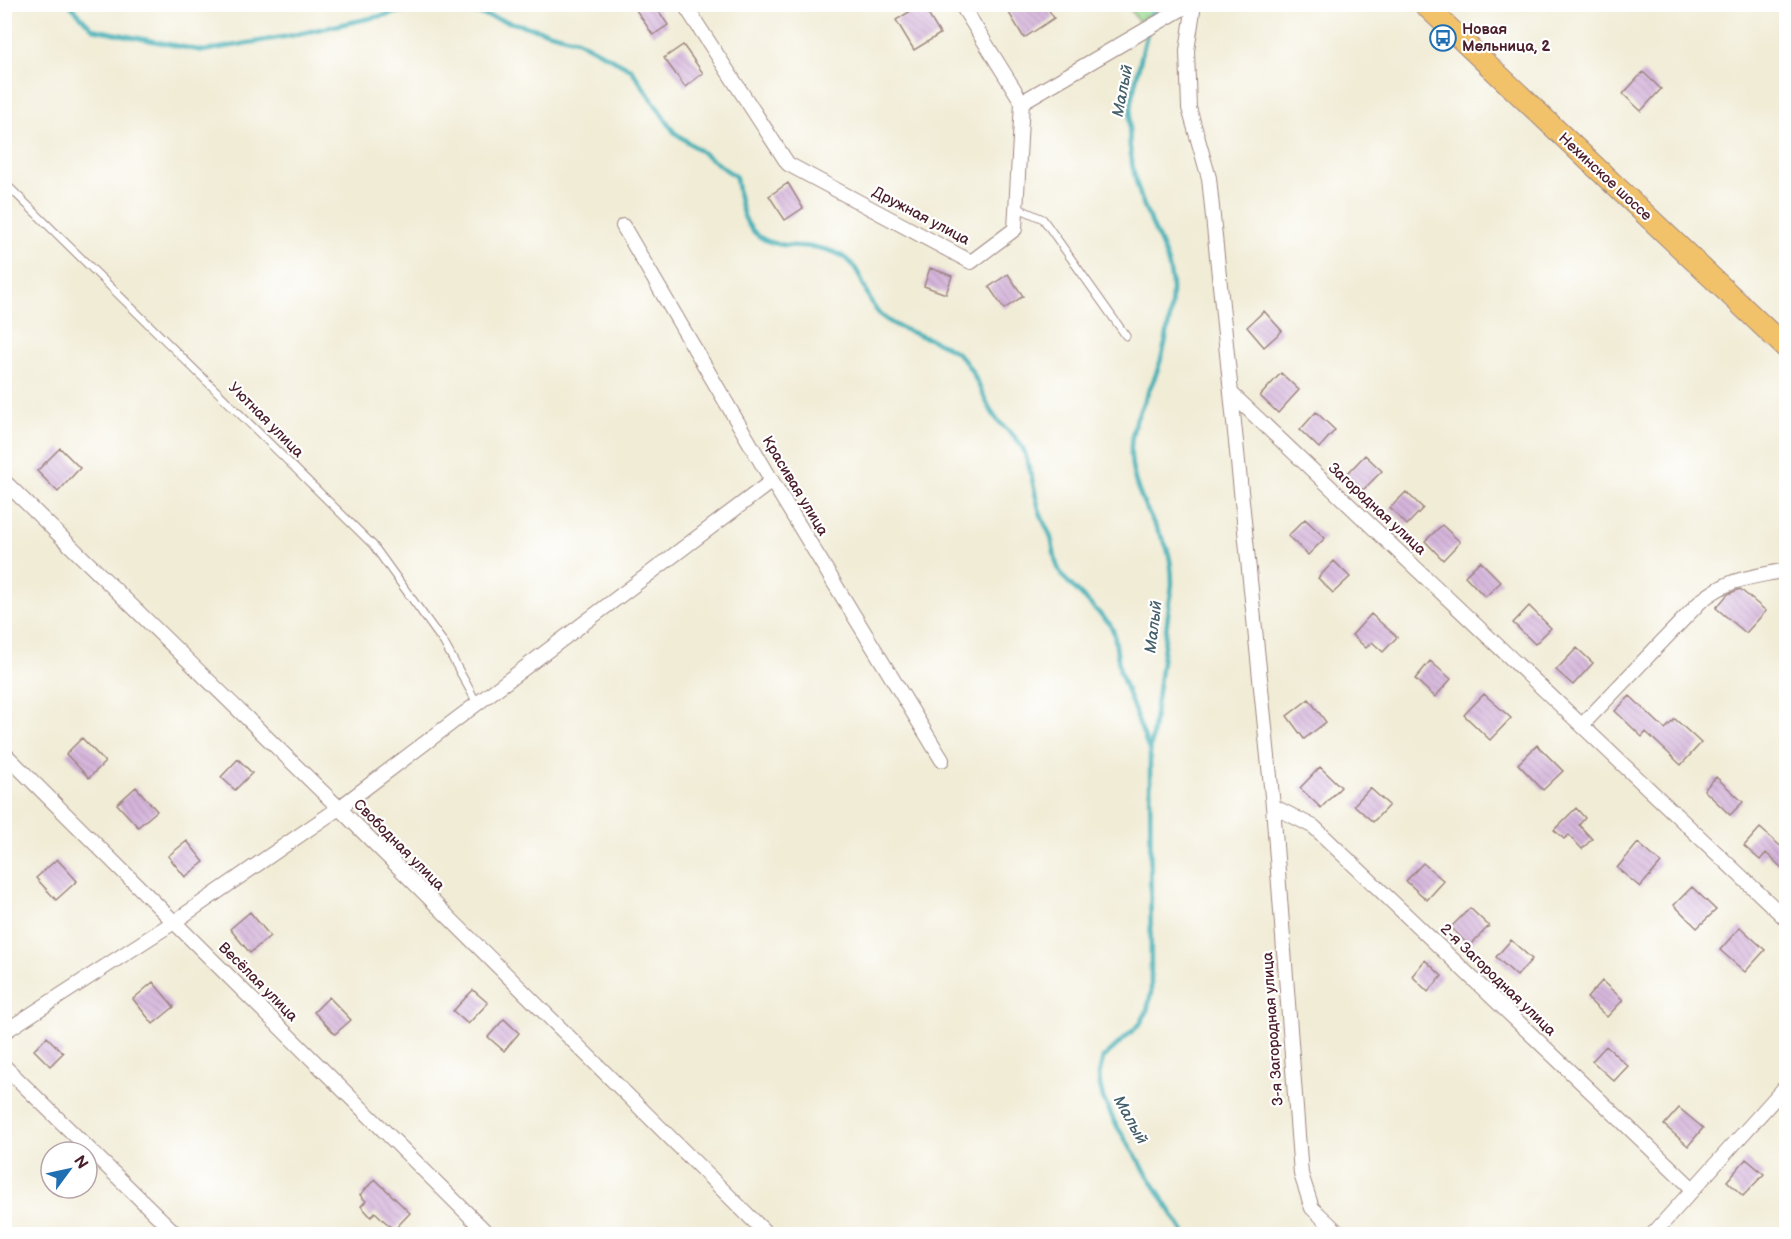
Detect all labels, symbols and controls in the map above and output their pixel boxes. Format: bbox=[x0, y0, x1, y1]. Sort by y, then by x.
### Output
place label: Новая Мельница, 2 bbox=[1462, 20, 1550, 56]
bus stop icon: Новая Мельница, 2 bbox=[1428, 23, 1458, 53]
water label: Малый bbox=[1109, 63, 1137, 119]
street label: Нехинское шоссе bbox=[1554, 129, 1656, 225]
street label: Дружная улица bbox=[869, 182, 973, 250]
street label: Уютная улица bbox=[224, 378, 308, 462]
street label: Красивая улица bbox=[758, 433, 832, 540]
street label: Загородная улица bbox=[1324, 459, 1430, 559]
water label: Малый bbox=[1141, 600, 1167, 654]
street label: Свободная улица bbox=[349, 795, 449, 895]
street label: 2-я Загородная улица bbox=[1436, 920, 1560, 1040]
street label: Весёлая улица bbox=[214, 938, 302, 1026]
street label: 3-я Загородная улица bbox=[1258, 951, 1288, 1107]
water label: Малый bbox=[1109, 1092, 1151, 1148]
north arrow bbox=[39, 1140, 99, 1200]
text: N bbox=[69, 1152, 92, 1173]

